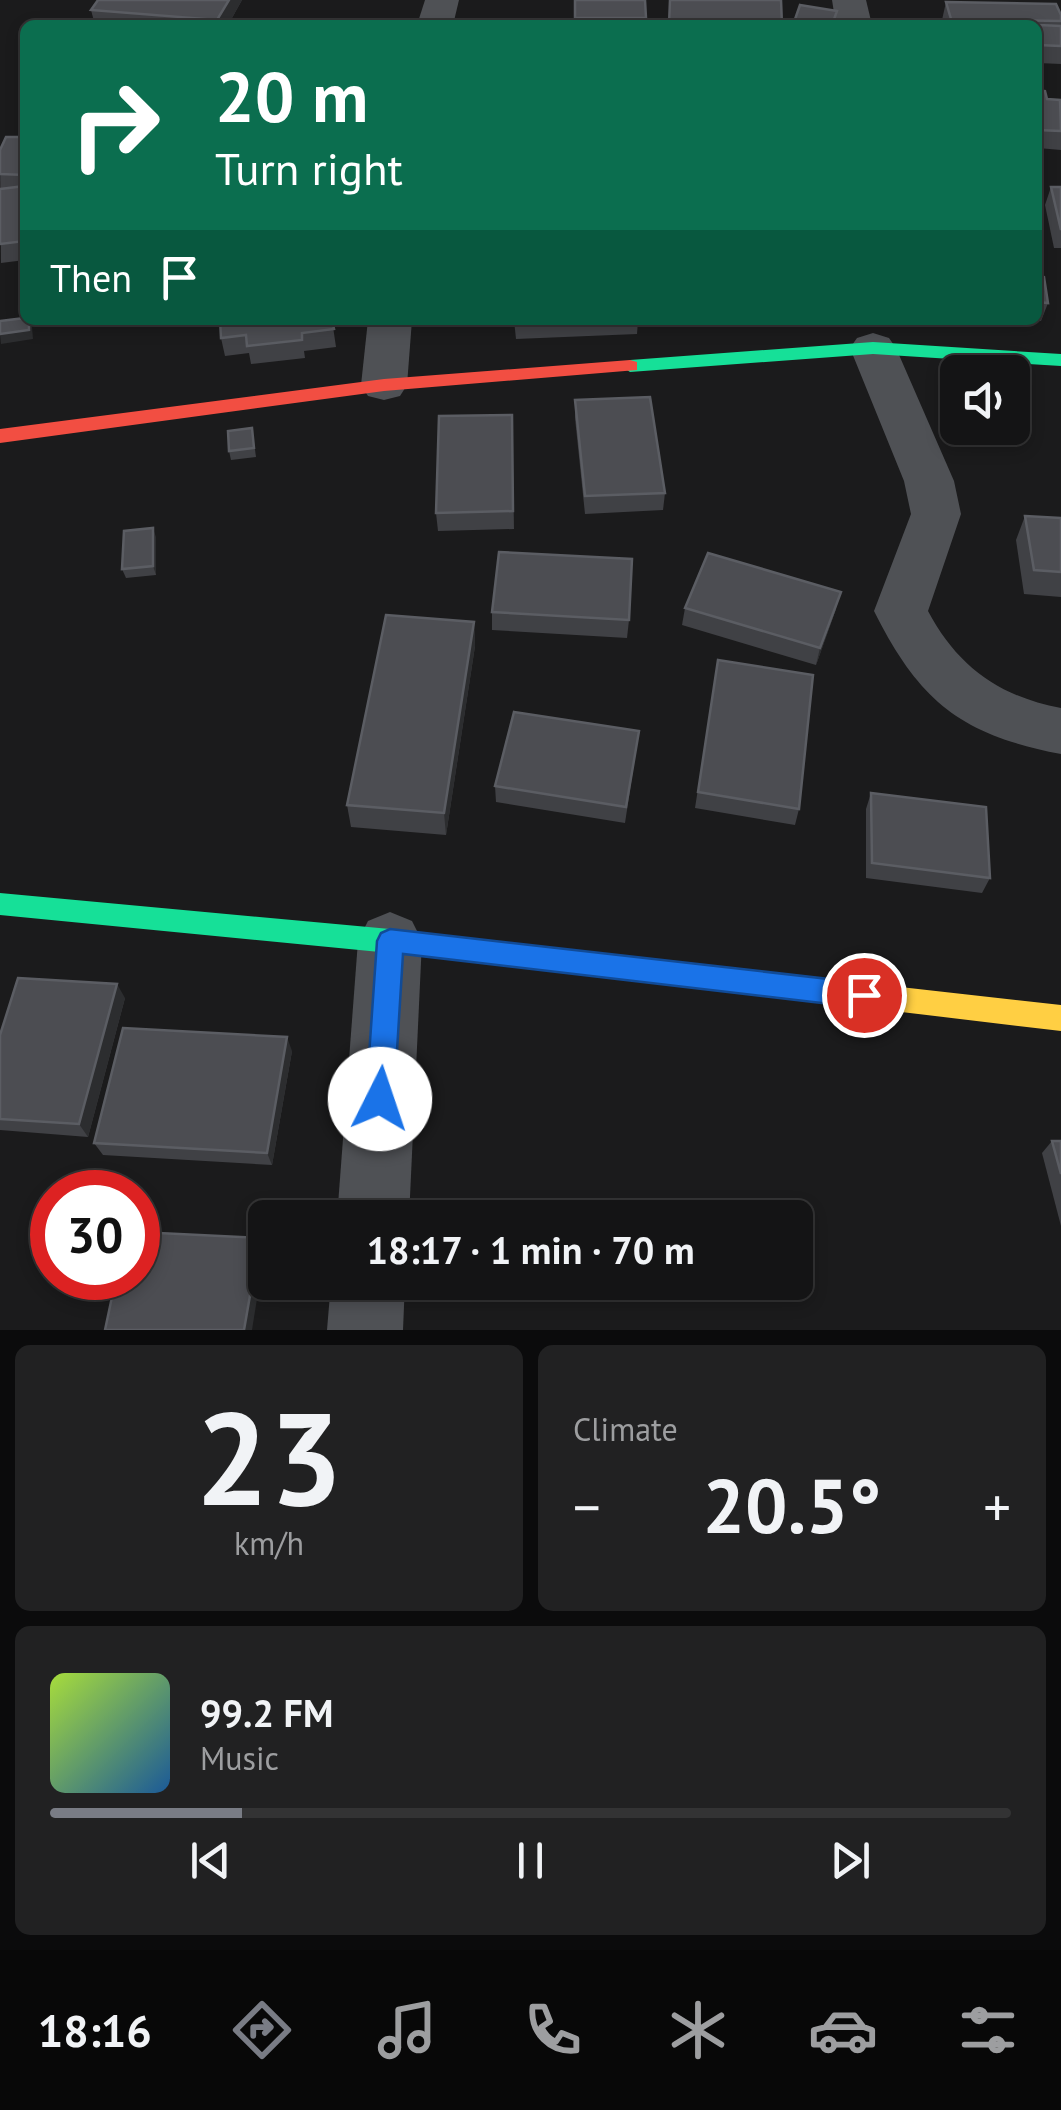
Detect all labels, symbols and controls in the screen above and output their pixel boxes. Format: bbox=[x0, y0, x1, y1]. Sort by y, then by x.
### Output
text: 20 m bbox=[215, 51, 368, 141]
icon: right bbox=[50, 60, 180, 190]
text: Turn right bbox=[215, 139, 403, 197]
icon: arrive bbox=[152, 250, 207, 305]
text: Then bbox=[50, 253, 132, 302]
map controls bbox=[940, 355, 1030, 445]
button: sound bbox=[940, 355, 1030, 445]
pin bbox=[822, 953, 907, 1038]
icon: arrive bbox=[837, 968, 892, 1023]
position arrow bbox=[328, 1047, 432, 1151]
speed limit sign: 30 bbox=[30, 1170, 160, 1300]
text: 18:17 · 1 min · 70 m bbox=[366, 1225, 695, 1274]
text: 23 bbox=[195, 1373, 343, 1541]
text: Climate bbox=[573, 1408, 678, 1450]
text: 20.5° bbox=[703, 1457, 881, 1554]
text: − bbox=[573, 1471, 601, 1542]
text: + bbox=[983, 1471, 1011, 1542]
text: km/h bbox=[234, 1522, 304, 1564]
text: 99.2 FM bbox=[200, 1688, 333, 1737]
text: Music bbox=[200, 1737, 279, 1779]
icon: previous bbox=[183, 1833, 238, 1888]
icon: pause bbox=[503, 1833, 558, 1888]
icon: next bbox=[823, 1833, 878, 1888]
icon: directions bbox=[227, 1995, 297, 2065]
icon: music bbox=[372, 1995, 442, 2065]
icon: phone bbox=[518, 1995, 588, 2065]
icon: climate bbox=[663, 1995, 733, 2065]
icon: car bbox=[808, 1995, 878, 2065]
icon: filters bbox=[953, 1995, 1023, 2065]
text: 18:16 bbox=[38, 2001, 152, 2059]

